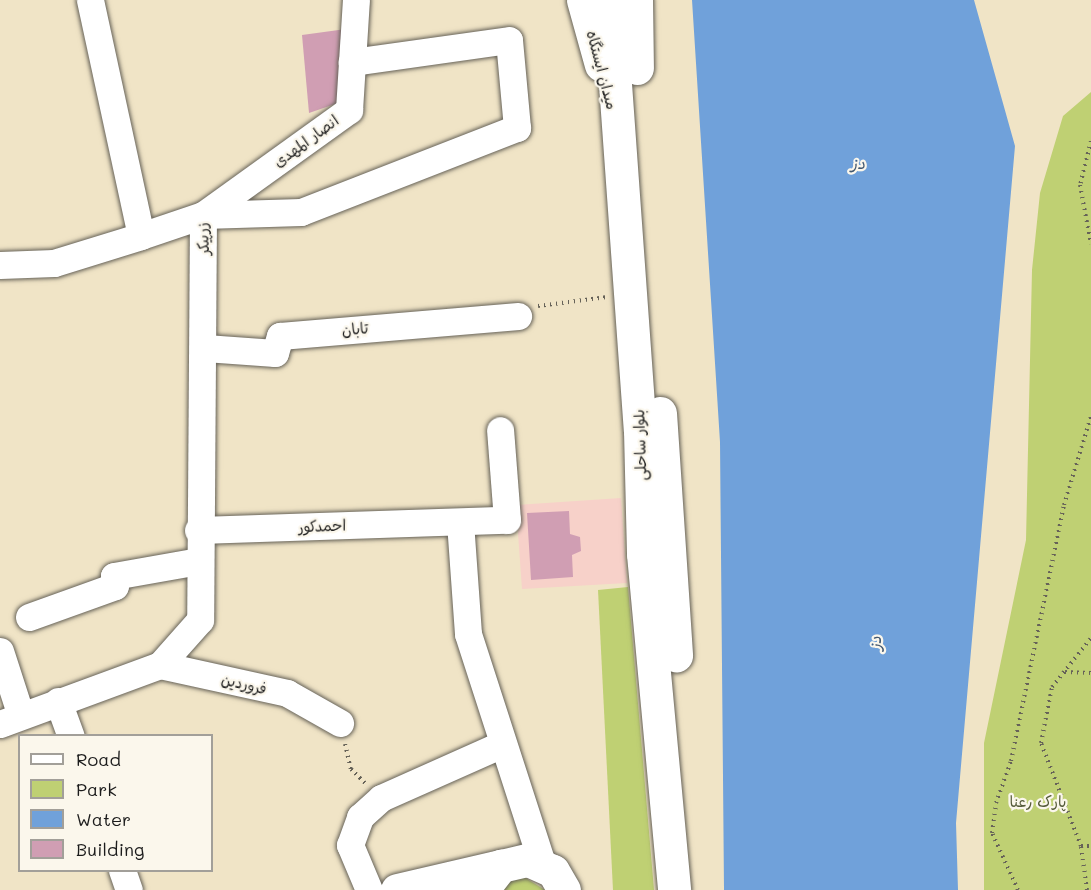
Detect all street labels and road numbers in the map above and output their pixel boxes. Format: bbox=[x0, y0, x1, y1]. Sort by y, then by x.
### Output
street label: میدان ایستگاه bbox=[583, 29, 621, 111]
street label: انصار المهدی bbox=[270, 111, 342, 171]
street label: زرپیکر bbox=[193, 222, 213, 256]
street label: تابان bbox=[341, 319, 369, 339]
street label: بلوار ساحلی bbox=[630, 409, 650, 481]
street label: احمدکور bbox=[298, 516, 346, 536]
street label: فروردین bbox=[220, 670, 268, 698]

